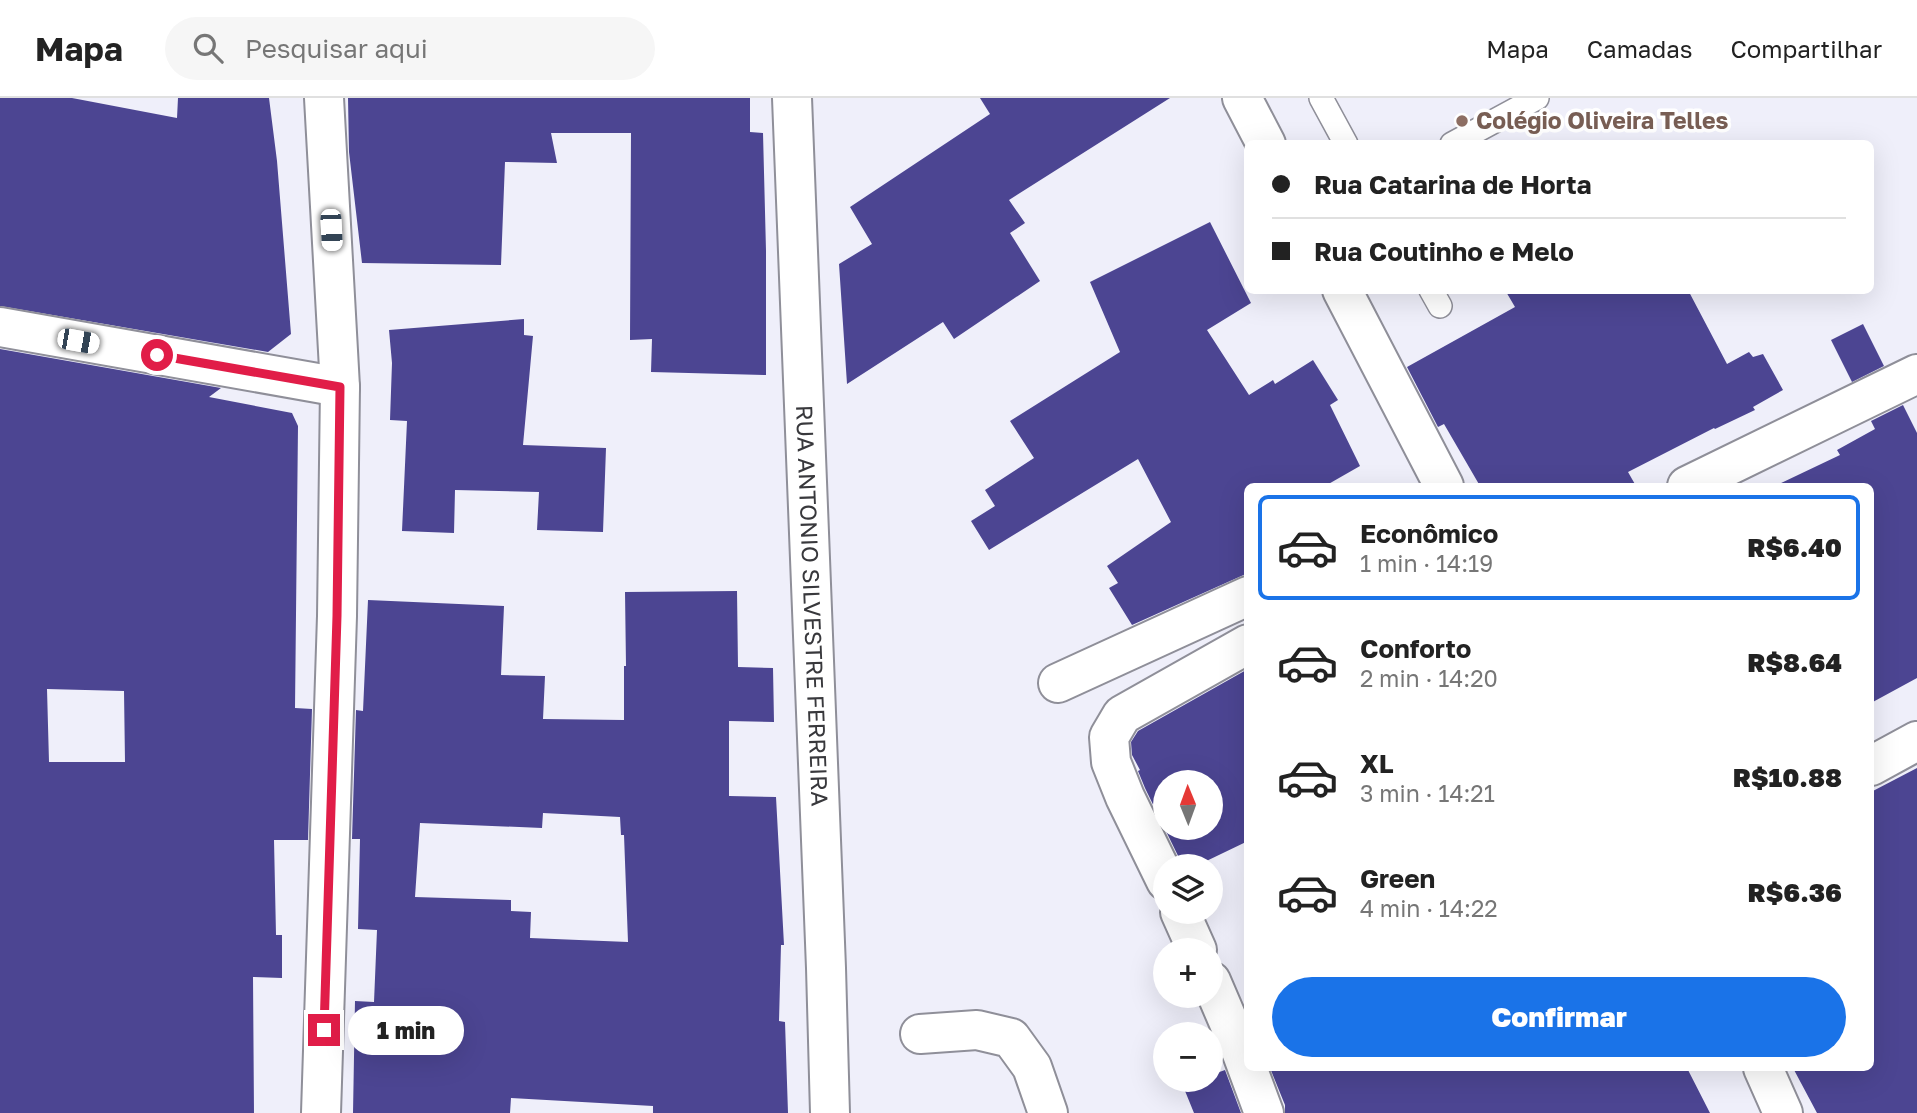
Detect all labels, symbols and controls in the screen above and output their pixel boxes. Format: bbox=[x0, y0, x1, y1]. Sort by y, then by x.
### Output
search box bbox=[165, 17, 655, 80]
text: Mapa bbox=[35, 29, 123, 68]
icon: search bbox=[189, 29, 227, 67]
text: Pesquisar aqui bbox=[245, 33, 428, 64]
text: Mapa bbox=[1486, 34, 1549, 63]
text: Camadas bbox=[1587, 34, 1692, 63]
text: Compartilhar bbox=[1730, 34, 1882, 63]
place label: Colégio Oliveira Telles bbox=[1476, 106, 1728, 134]
marker: Colégio Oliveira Telles bbox=[1454, 113, 1470, 129]
text: Rua Catarina de Horta bbox=[1314, 169, 1592, 200]
car bbox=[320, 208, 343, 252]
text: Rua Coutinho e Melo bbox=[1314, 236, 1574, 267]
car bbox=[56, 327, 101, 355]
route start bbox=[141, 339, 173, 371]
street label: RUA ANTONIO SILVESTRE FERREIRA bbox=[791, 404, 835, 807]
icon: car bbox=[1276, 516, 1339, 579]
text: Econômico bbox=[1360, 518, 1498, 549]
text: R$6.40 bbox=[1747, 532, 1842, 563]
text: 1 min · 14:19 bbox=[1360, 549, 1493, 577]
icon: car bbox=[1276, 631, 1339, 694]
text: Conforto bbox=[1360, 633, 1471, 664]
text: R$8.64 bbox=[1747, 647, 1842, 678]
text: 2 min · 14:20 bbox=[1360, 664, 1498, 692]
icon: car bbox=[1276, 746, 1339, 809]
text: XL bbox=[1360, 748, 1394, 779]
text: R$10.88 bbox=[1733, 762, 1842, 793]
north arrow bbox=[1153, 770, 1223, 840]
map controls bbox=[1153, 770, 1223, 1092]
text: 3 min · 14:21 bbox=[1360, 779, 1495, 807]
button: layers bbox=[1153, 854, 1223, 924]
icon: car bbox=[1276, 861, 1339, 924]
text: Green bbox=[1360, 863, 1435, 894]
text: R$6.36 bbox=[1748, 877, 1842, 908]
text: 4 min · 14:22 bbox=[1360, 894, 1498, 922]
button: + bbox=[1153, 938, 1223, 1008]
button: Confirmar bbox=[1272, 977, 1846, 1057]
callout: 1 min bbox=[348, 1006, 464, 1054]
route end bbox=[308, 1014, 340, 1046]
text: 1 min bbox=[377, 1016, 435, 1044]
button: − bbox=[1153, 1022, 1223, 1092]

